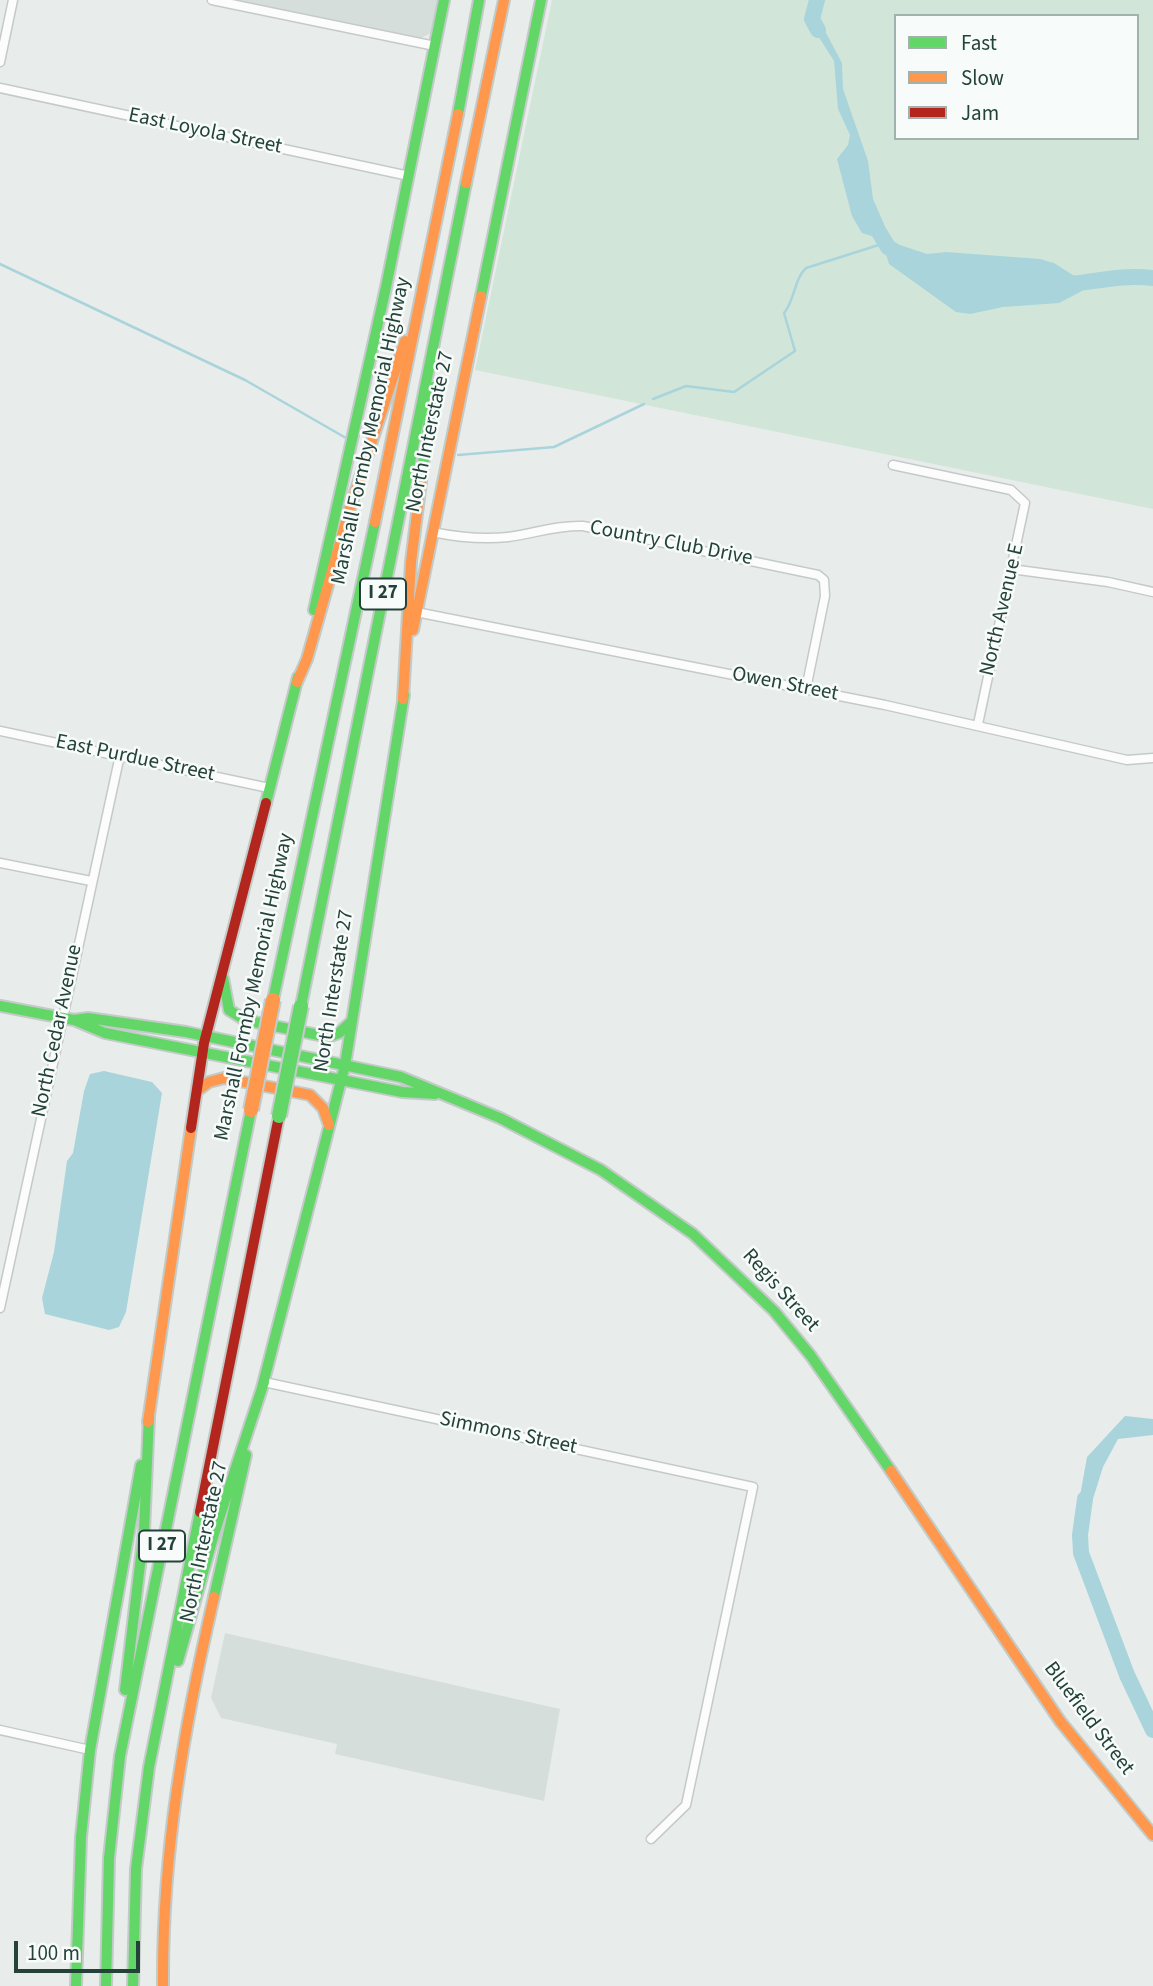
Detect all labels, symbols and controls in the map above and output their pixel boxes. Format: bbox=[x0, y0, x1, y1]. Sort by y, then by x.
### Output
legend bbox=[894, 14, 1139, 140]
text: Fast bbox=[961, 28, 997, 58]
text: Slow bbox=[961, 63, 1004, 93]
text: Jam bbox=[961, 98, 999, 128]
street label: East Loyola Street bbox=[126, 103, 284, 161]
street label: Marshall Formby Memorial Highway bbox=[327, 275, 417, 587]
street label: North Interstate 27 bbox=[402, 349, 460, 515]
street label: Country Club Drive bbox=[587, 516, 755, 572]
street label: North Avenue E bbox=[976, 541, 1030, 679]
road number: I 27 bbox=[360, 579, 406, 610]
street label: Owen Street bbox=[730, 662, 840, 708]
street label: East Purdue Street bbox=[53, 730, 217, 788]
street label: Marshall Formby Memorial Highway bbox=[210, 831, 300, 1143]
street label: North Interstate 27 bbox=[310, 908, 360, 1074]
street label: North Cedar Avenue bbox=[27, 942, 89, 1120]
street label: Regis Street bbox=[736, 1244, 824, 1338]
street label: Simmons Street bbox=[437, 1407, 579, 1461]
street label: North Interstate 27 bbox=[176, 1459, 234, 1625]
road number: I 27 bbox=[139, 1530, 185, 1562]
street label: Bluefield Street bbox=[1037, 1657, 1139, 1781]
scale bar bbox=[18, 1926, 144, 1970]
text: 100 m bbox=[27, 1938, 80, 1968]

